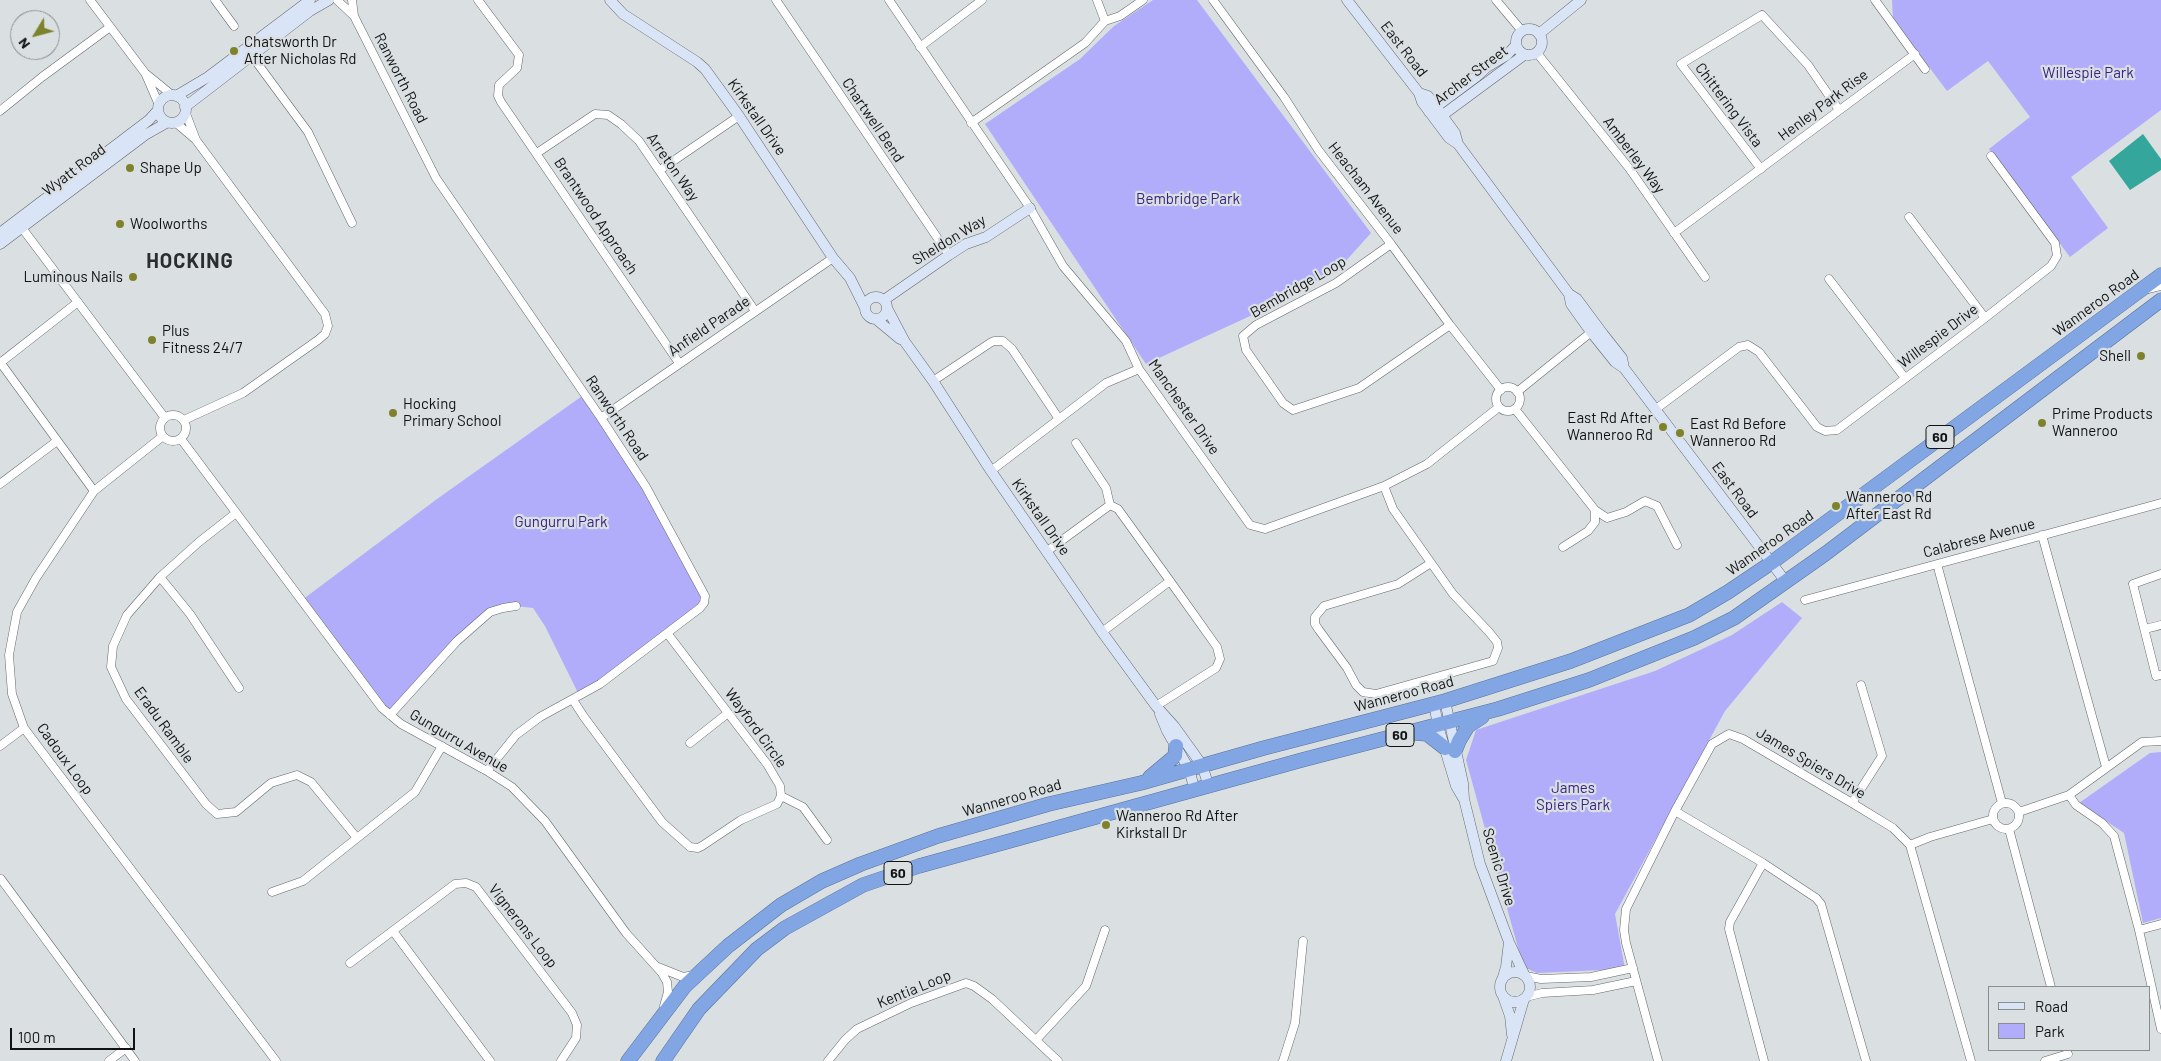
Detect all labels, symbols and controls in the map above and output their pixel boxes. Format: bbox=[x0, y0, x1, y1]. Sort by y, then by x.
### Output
north arrow bbox=[10, 10, 60, 60]
street label: East Road bbox=[1377, 18, 1431, 80]
street label: Ranworth Road bbox=[371, 30, 431, 126]
place label: Chatsworth Dr After Nicholas Rd bbox=[244, 33, 357, 68]
text: N bbox=[14, 35, 33, 53]
street label: Archer Street bbox=[1431, 41, 1511, 109]
marker: Chatsworth Dr After Nicholas Rd bbox=[228, 45, 240, 57]
street label: Chittering Vista bbox=[1691, 59, 1767, 151]
park label: Willespie Park bbox=[2042, 64, 2134, 82]
street label: Henley Park Rise bbox=[1775, 65, 1871, 145]
street label: Chartwell Bend bbox=[838, 74, 908, 166]
street label: Kirkstall Drive bbox=[724, 75, 790, 159]
street label: Amberley Way bbox=[1599, 113, 1669, 197]
street label: Arreton Way bbox=[643, 129, 703, 205]
street label: Heacham Avenue bbox=[1324, 138, 1408, 238]
street label: Wyatt Road bbox=[39, 140, 109, 200]
street label: Brantwood Approach bbox=[550, 154, 642, 278]
place label: Shape Up bbox=[140, 159, 202, 177]
marker: Shape Up bbox=[124, 162, 136, 174]
park label: Bembridge Park bbox=[1136, 190, 1240, 208]
street label: Sheldon Way bbox=[909, 211, 989, 269]
place label: Woolworths bbox=[130, 215, 207, 233]
marker: Woolworths bbox=[114, 218, 126, 230]
district label: HOCKING bbox=[145, 249, 235, 273]
street label: Bembridge Loop bbox=[1247, 252, 1349, 322]
street label: Wanneroo Road bbox=[2049, 266, 2143, 340]
place label: Luminous Nails bbox=[24, 268, 123, 286]
marker: Luminous Nails bbox=[127, 271, 139, 283]
street label: Anfield Parade bbox=[665, 292, 753, 360]
street label: Willespie Drive bbox=[1894, 300, 1982, 372]
place label: Plus Fitness 24/7 bbox=[162, 322, 242, 357]
marker: Plus Fitness 24/7 bbox=[146, 334, 158, 346]
place label: Shell bbox=[2099, 347, 2131, 365]
marker: Shell bbox=[2135, 350, 2147, 362]
street label: Manchester Drive bbox=[1144, 356, 1224, 458]
street label: Ranworth Road bbox=[582, 372, 652, 464]
place label: Hocking Primary School bbox=[403, 395, 501, 430]
place label: Prime Products Wanneroo bbox=[2052, 405, 2153, 440]
marker: Hocking Primary School bbox=[387, 407, 399, 419]
place label: East Rd After Wanneroo Rd bbox=[1567, 409, 1653, 444]
place label: East Rd Before Wanneroo Rd bbox=[1690, 415, 1786, 450]
marker: Prime Products Wanneroo bbox=[2036, 417, 2048, 429]
marker: East Rd After Wanneroo Rd bbox=[1657, 421, 1669, 433]
road number: 60 bbox=[1926, 426, 1954, 448]
marker: East Rd Before Wanneroo Rd bbox=[1674, 427, 1686, 439]
street label: East Road bbox=[1708, 458, 1762, 522]
street label: Kirkstall Drive bbox=[1008, 475, 1074, 559]
place label: Wanneroo Rd After East Rd bbox=[1846, 488, 1932, 523]
marker: Wanneroo Rd After East Rd bbox=[1830, 500, 1842, 512]
street label: Wanneroo Road bbox=[1723, 506, 1817, 580]
park label: Gungurru Park bbox=[515, 513, 607, 531]
street label: Calabrese Avenue bbox=[1921, 514, 2037, 562]
street label: Wanneroo Road bbox=[1352, 672, 1456, 716]
street label: Eradu Ramble bbox=[130, 683, 198, 767]
street label: Wayford Circle bbox=[721, 685, 791, 771]
street label: Gungurru Avenue bbox=[406, 705, 512, 777]
street label: Cadoux Loop bbox=[33, 720, 97, 798]
street label: James Spiers Drive bbox=[1753, 723, 1869, 803]
road number: 60 bbox=[1386, 724, 1414, 746]
street label: Wanneroo Road bbox=[960, 775, 1064, 821]
park label: James Spiers Park bbox=[1536, 779, 1610, 814]
place label: Wanneroo Rd After Kirkstall Dr bbox=[1116, 807, 1238, 842]
marker: Wanneroo Rd After Kirkstall Dr bbox=[1100, 819, 1112, 831]
street label: Scenic Drive bbox=[1479, 826, 1519, 908]
road number: 60 bbox=[884, 861, 912, 884]
street label: Vignerons Loop bbox=[485, 880, 561, 972]
street label: Kentia Loop bbox=[874, 966, 954, 1012]
legend bbox=[1988, 986, 2151, 1051]
text: Road bbox=[2035, 997, 2068, 1015]
scale bar bbox=[12, 1018, 138, 1050]
text: Park bbox=[2035, 1022, 2064, 1040]
text: 100 m bbox=[18, 1028, 56, 1046]

